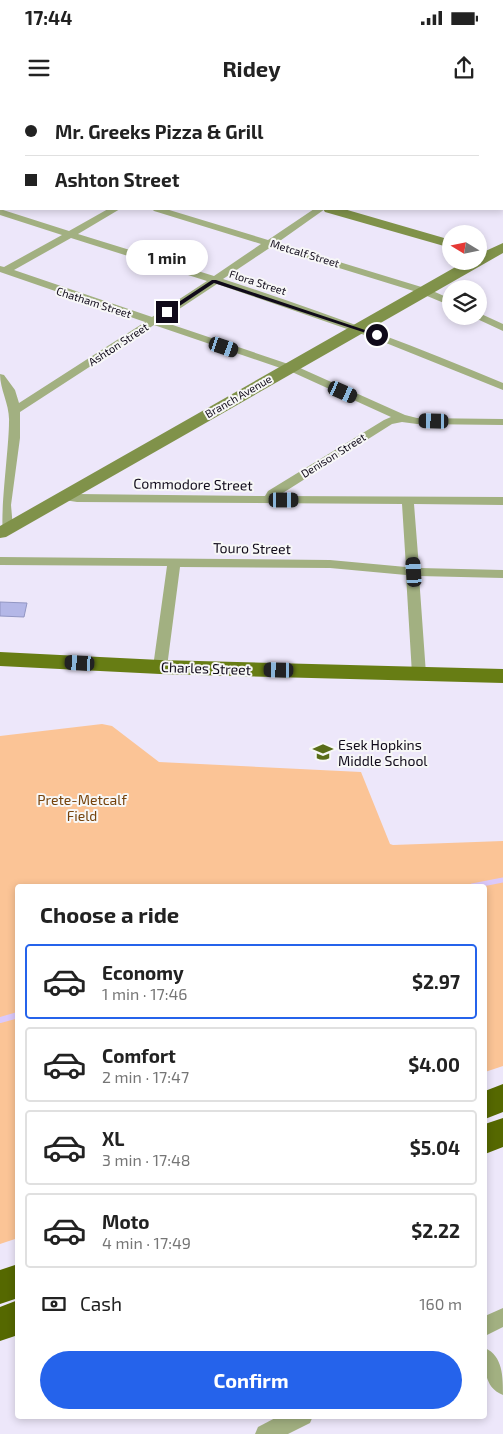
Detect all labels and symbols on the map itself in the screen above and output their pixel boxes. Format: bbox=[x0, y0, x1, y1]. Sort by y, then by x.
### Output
north arrow bbox=[442, 225, 488, 270]
street label: Metcalf Street bbox=[269, 236, 341, 270]
callout: 1 min bbox=[126, 240, 208, 274]
street label: Flora Street bbox=[228, 267, 288, 297]
street label: Chatham Street bbox=[55, 284, 133, 320]
route end bbox=[156, 301, 178, 323]
street label: Ashton Street bbox=[86, 320, 150, 368]
route start bbox=[366, 324, 388, 346]
car bbox=[207, 335, 240, 359]
street label: Branch Avenue bbox=[202, 372, 274, 420]
car bbox=[326, 379, 359, 405]
car bbox=[418, 413, 449, 429]
street label: Denison Street bbox=[298, 430, 368, 480]
street label: Commodore Street bbox=[133, 474, 253, 494]
car bbox=[269, 493, 299, 508]
street label: Touro Street bbox=[213, 539, 291, 557]
car bbox=[405, 557, 422, 587]
car bbox=[64, 655, 95, 671]
street label: Charles Street bbox=[161, 658, 251, 678]
car bbox=[263, 662, 294, 678]
place label: Esek Hopkins Middle School bbox=[338, 736, 428, 769]
school or university icon: Esek Hopkins Middle School bbox=[312, 741, 334, 763]
park label: Prete-Metcalf Field bbox=[37, 791, 127, 824]

